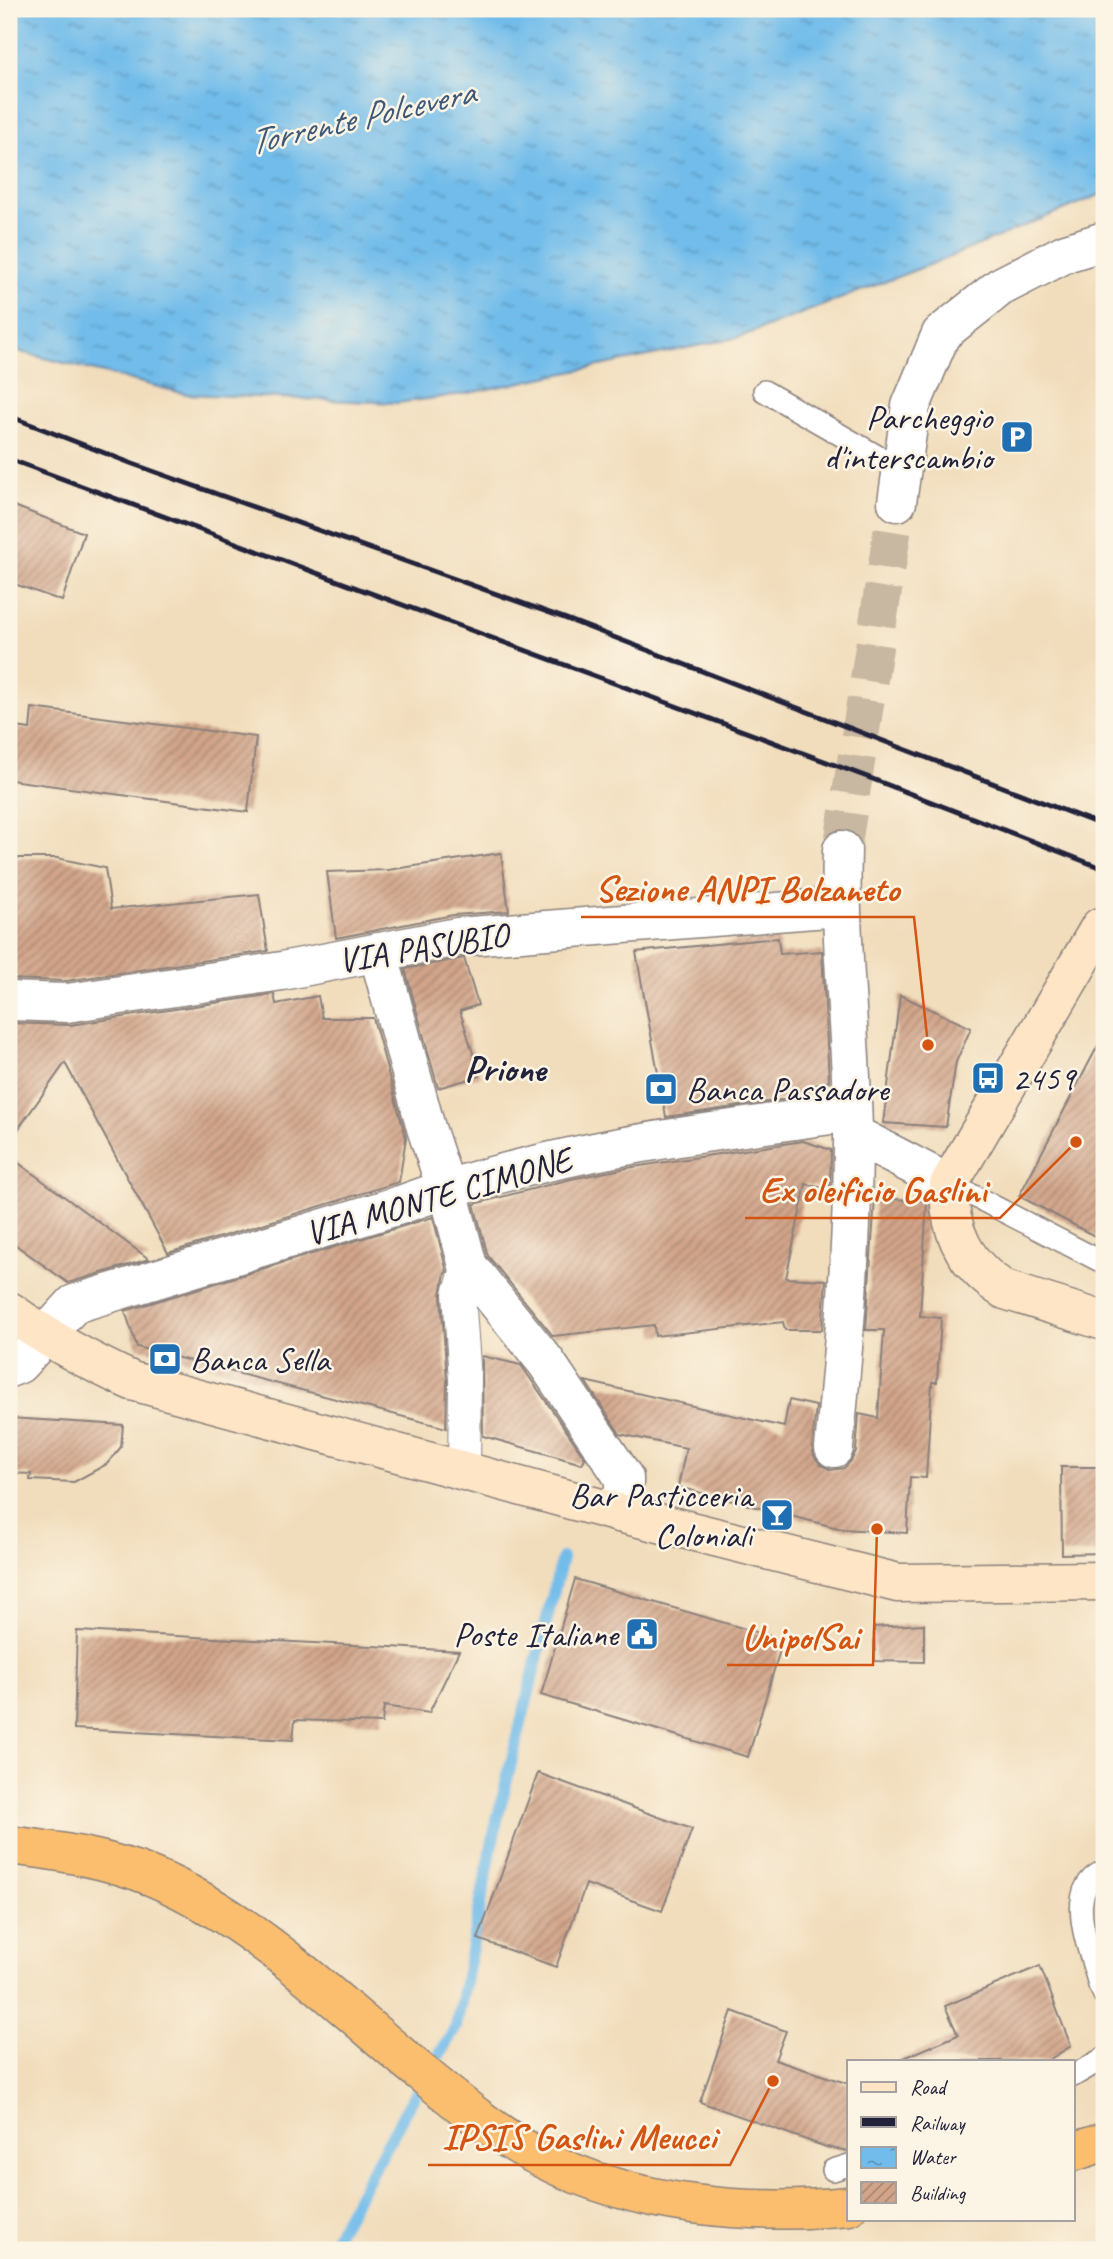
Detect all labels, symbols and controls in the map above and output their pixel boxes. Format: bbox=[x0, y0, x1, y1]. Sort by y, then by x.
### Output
water label: Torrente Polcevera bbox=[244, 67, 482, 165]
place label: Parcheggio d'interscambio bbox=[824, 395, 996, 480]
parking icon: Parcheggio d'interscambio bbox=[998, 418, 1036, 456]
callout: Sezione ANPI Bolzaneto bbox=[581, 859, 914, 917]
text: Sezione ANPI Bolzaneto bbox=[595, 865, 902, 912]
street label: VIA PASUBIO bbox=[335, 911, 515, 983]
district label: Prione bbox=[465, 1045, 548, 1092]
place label: 2459 bbox=[1012, 1056, 1078, 1101]
bus stop icon: 2459 bbox=[969, 1059, 1007, 1097]
place label: Banca Passadore bbox=[686, 1067, 891, 1112]
bank icon: Banca Passadore bbox=[642, 1070, 680, 1108]
street label: VIA MONTE CIMONE bbox=[300, 1136, 581, 1256]
callout: Ex oleificio Gaslini bbox=[745, 1160, 1000, 1218]
text: Ex oleificio Gaslini bbox=[760, 1166, 991, 1213]
place label: Banca Sella bbox=[190, 1337, 332, 1382]
bank icon: Banca Sella bbox=[146, 1340, 184, 1378]
place label: Bar Pasticceria Coloniali bbox=[569, 1473, 756, 1558]
bar icon: Bar Pasticceria Coloniali bbox=[758, 1496, 796, 1534]
callout: UnipolSai bbox=[727, 1607, 873, 1665]
place label: Poste Italiane bbox=[454, 1612, 621, 1657]
text: UnipolSai bbox=[741, 1613, 863, 1660]
public building icon: Poste Italiane bbox=[623, 1615, 661, 1653]
legend bbox=[847, 2060, 1074, 2220]
text: Road bbox=[910, 2074, 949, 2100]
callout: IPSIS Gaslini Meucci bbox=[428, 2107, 730, 2165]
text: Railway bbox=[910, 2110, 966, 2136]
text: IPSIS Gaslini Meucci bbox=[442, 2113, 721, 2160]
text: Water bbox=[910, 2144, 957, 2170]
text: Building bbox=[910, 2180, 967, 2206]

